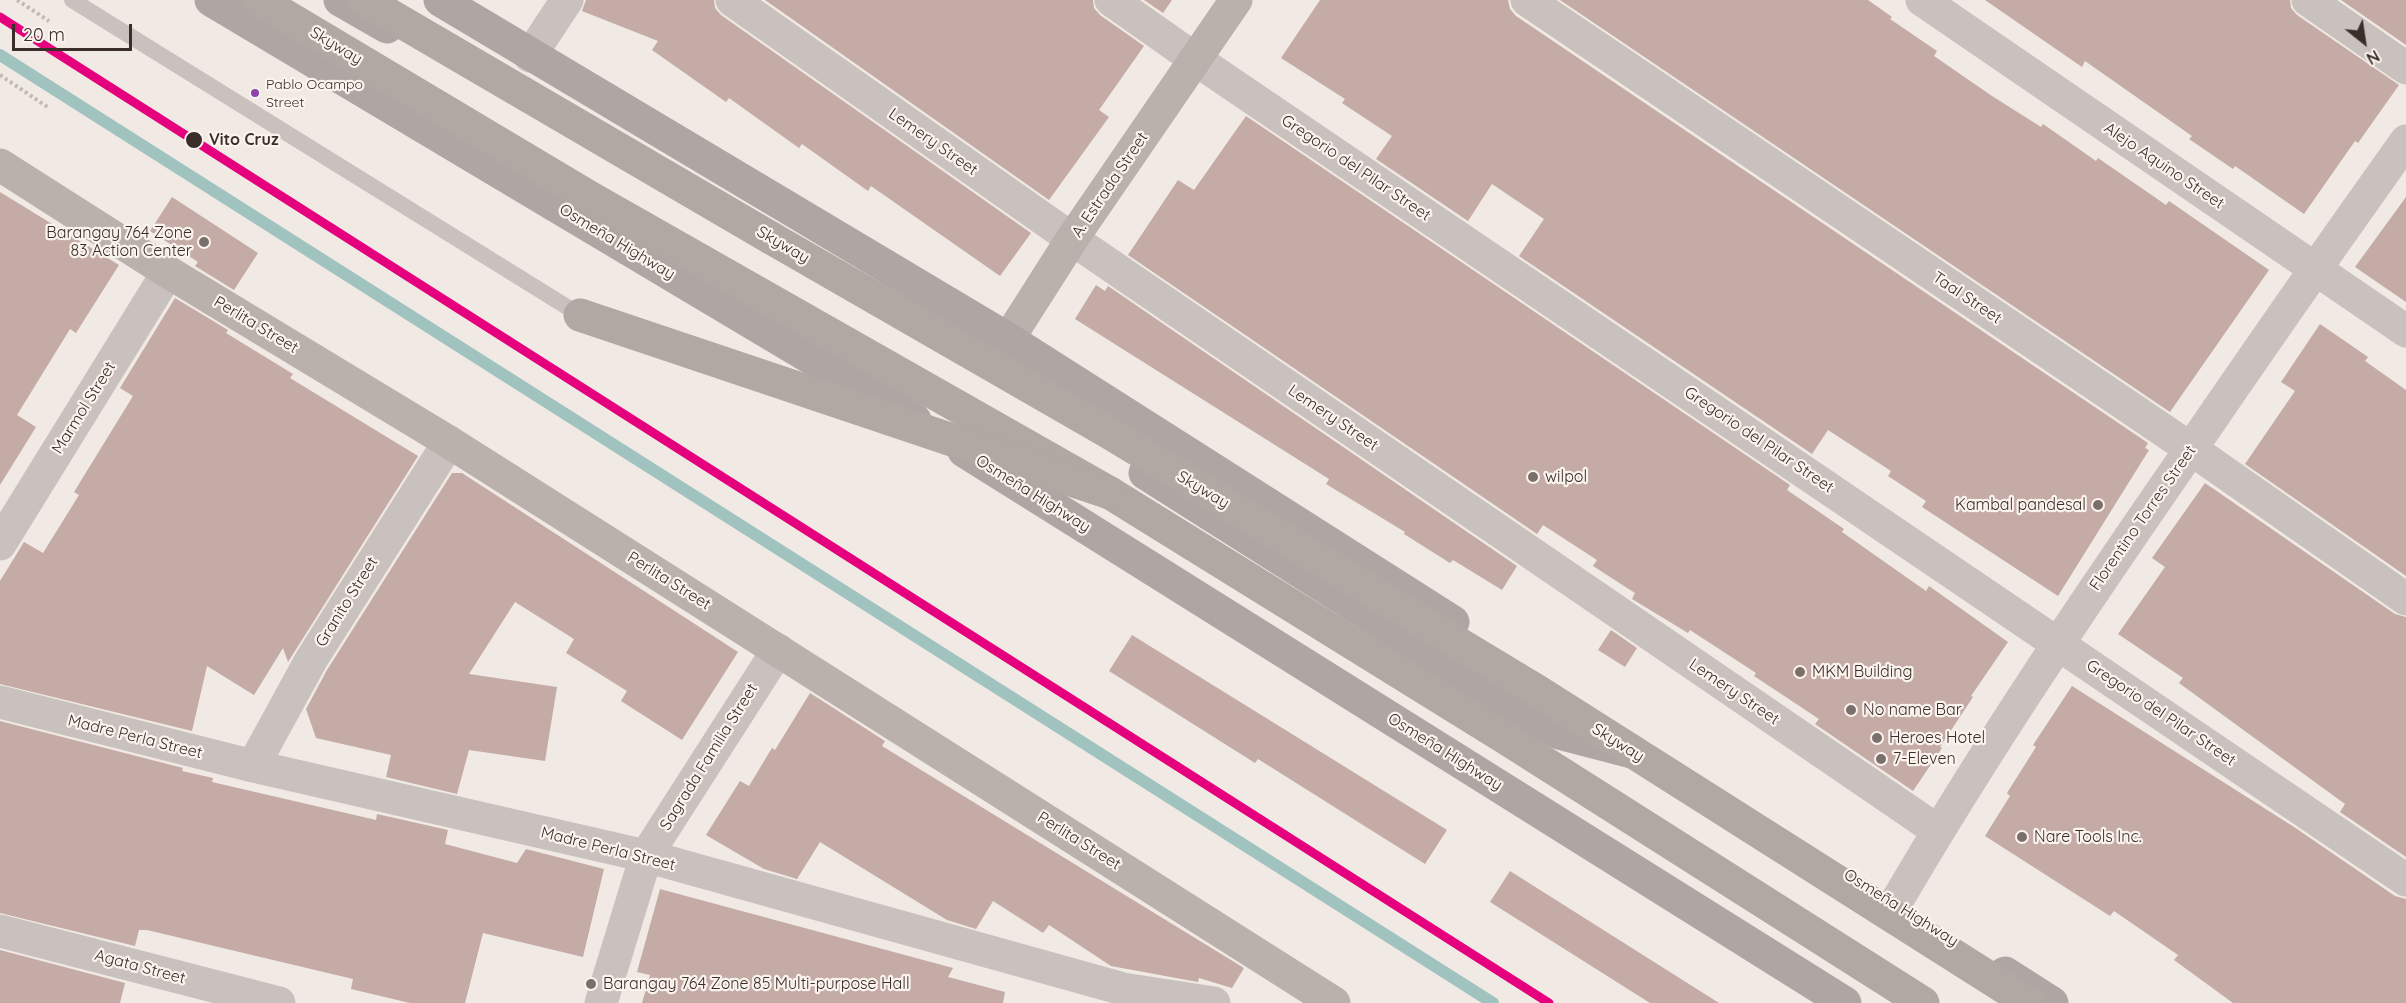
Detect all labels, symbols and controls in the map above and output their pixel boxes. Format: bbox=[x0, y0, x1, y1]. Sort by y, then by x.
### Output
scale bar bbox=[15, 12, 135, 50]
north arrow bbox=[2334, 12, 2394, 72]
text: 20 m bbox=[23, 23, 65, 46]
street label: Skyway bbox=[306, 23, 366, 69]
text: N bbox=[2363, 46, 2383, 69]
place label: Pablo Ocampo Street bbox=[266, 77, 363, 110]
marker: Pablo Ocampo Street bbox=[249, 87, 261, 99]
street label: Lemery Street bbox=[885, 104, 981, 180]
street label: Gregorio del Pilar Street bbox=[1278, 111, 1434, 225]
street label: Alejo Aquino Street bbox=[2100, 119, 2228, 213]
street label: A. Estrada Street bbox=[1068, 129, 1152, 241]
marker: Vito Cruz bbox=[184, 130, 204, 150]
place label: Vito Cruz bbox=[209, 130, 279, 150]
street label: Osmeña Highway bbox=[556, 200, 678, 284]
street label: Skyway bbox=[753, 222, 813, 268]
place label: Barangay 764 Zone 83 Action Center bbox=[46, 223, 192, 261]
marker: Barangay 764 Zone 83 Action Center bbox=[197, 235, 211, 249]
street label: Taal Street bbox=[1929, 268, 2005, 328]
street label: Perlita Street bbox=[210, 292, 302, 358]
street label: Marmol Street bbox=[48, 358, 120, 458]
street label: Lemery Street bbox=[1284, 381, 1382, 455]
street label: Gregorio del Pilar Street bbox=[1681, 383, 1837, 497]
street label: Florentino Torres Street bbox=[2086, 442, 2200, 594]
street label: Osmeña Highway bbox=[972, 451, 1094, 537]
street label: Skyway bbox=[1173, 467, 1233, 513]
place label: wilpol bbox=[1545, 467, 1587, 487]
marker: wilpol bbox=[1526, 470, 1540, 484]
place label: Kambal pandesal bbox=[1955, 495, 2086, 515]
marker: Kambal pandesal bbox=[2091, 498, 2105, 512]
street label: Perlita Street bbox=[624, 548, 714, 614]
street label: Granito Street bbox=[312, 553, 382, 651]
street label: Lemery Street bbox=[1685, 655, 1783, 729]
street label: Gregorio del Pilar Street bbox=[2083, 656, 2239, 770]
place label: MKM Building bbox=[1812, 662, 1912, 682]
marker: MKM Building bbox=[1793, 665, 1807, 679]
street label: Sagrada Familia Street bbox=[656, 680, 762, 834]
place label: No name Bar bbox=[1863, 700, 1962, 720]
marker: No name Bar bbox=[1844, 703, 1858, 717]
street label: Osmeña Highway bbox=[1384, 709, 1506, 795]
street label: Madre Perla Street bbox=[66, 711, 204, 763]
street label: Skyway bbox=[1589, 720, 1647, 766]
place label: Heroes Hotel bbox=[1889, 728, 1985, 748]
marker: Heroes Hotel bbox=[1870, 731, 1884, 745]
place label: 7-Eleven bbox=[1893, 749, 1956, 769]
marker: 7-Eleven bbox=[1874, 752, 1888, 766]
street label: Perlita Street bbox=[1034, 808, 1124, 874]
street label: Madre Perla Street bbox=[539, 823, 677, 875]
place label: Nare Tools Inc. bbox=[2034, 827, 2142, 847]
marker: Nare Tools Inc. bbox=[2015, 830, 2029, 844]
street label: Osmeña Highway bbox=[1840, 865, 1962, 951]
street label: Agata Street bbox=[93, 946, 187, 988]
place label: Barangay 764 Zone 85 Multi-purpose Hall bbox=[603, 974, 910, 994]
marker: Barangay 764 Zone 85 Multi-purpose Hall bbox=[584, 977, 598, 991]

